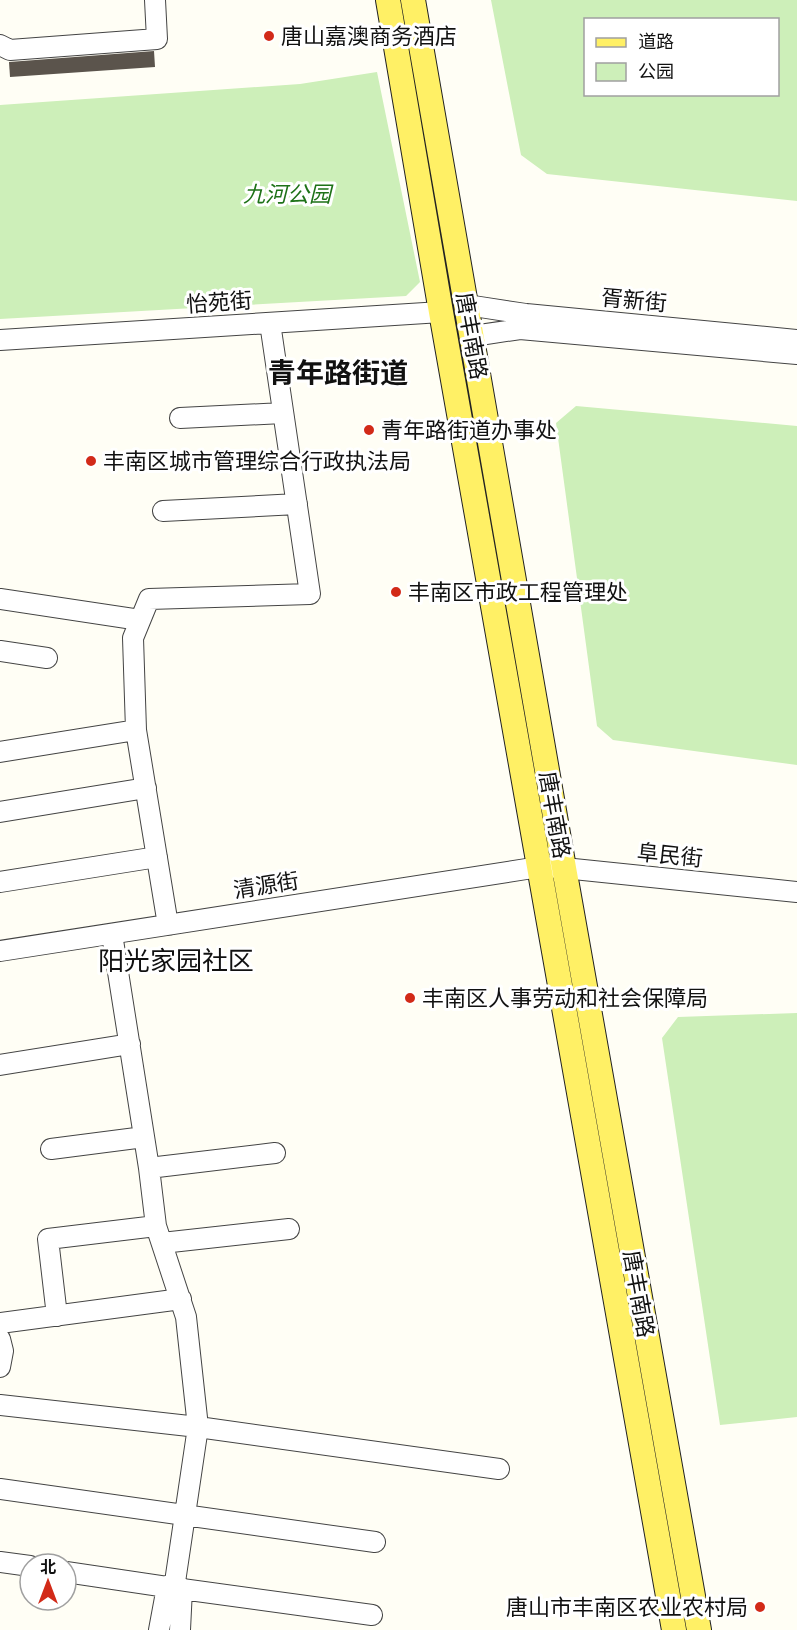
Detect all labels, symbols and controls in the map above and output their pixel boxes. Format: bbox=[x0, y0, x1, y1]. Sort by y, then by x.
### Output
legend bbox=[584, 18, 779, 96]
place label: 唐山嘉澳商务酒店 bbox=[281, 23, 457, 50]
marker: 唐山嘉澳商务酒店 bbox=[262, 29, 276, 43]
text: 道路 bbox=[638, 31, 674, 53]
text: 公园 bbox=[638, 61, 674, 83]
park label: 九河公园 bbox=[243, 181, 334, 208]
street label: 胥新街 bbox=[600, 284, 668, 317]
street label: 怡苑街 bbox=[185, 287, 253, 318]
street label: 唐丰南路 bbox=[451, 290, 492, 382]
district label: 青年路街道 bbox=[268, 357, 408, 390]
place label: 青年路街道办事处 bbox=[381, 417, 557, 444]
marker: 青年路街道办事处 bbox=[362, 423, 376, 437]
place label: 丰南区城市管理综合行政执法局 bbox=[103, 448, 411, 475]
marker: 丰南区城市管理综合行政执法局 bbox=[84, 454, 98, 468]
place label: 丰南区市政工程管理处 bbox=[408, 579, 628, 606]
marker: 丰南区市政工程管理处 bbox=[389, 585, 403, 599]
street label: 唐丰南路 bbox=[534, 769, 575, 861]
street label: 阜民街 bbox=[636, 839, 704, 872]
street label: 清源街 bbox=[231, 867, 301, 904]
district label: 阳光家园社区 bbox=[98, 945, 254, 977]
place label: 丰南区人事劳动和社会保障局 bbox=[422, 985, 708, 1012]
marker: 丰南区人事劳动和社会保障局 bbox=[403, 991, 417, 1005]
street label: 唐丰南路 bbox=[618, 1248, 659, 1340]
north arrow bbox=[18, 1552, 78, 1612]
text: 北 bbox=[40, 1558, 56, 1577]
place label: 唐山市丰南区农业农村局 bbox=[506, 1594, 748, 1621]
marker: 唐山市丰南区农业农村局 bbox=[753, 1600, 767, 1614]

